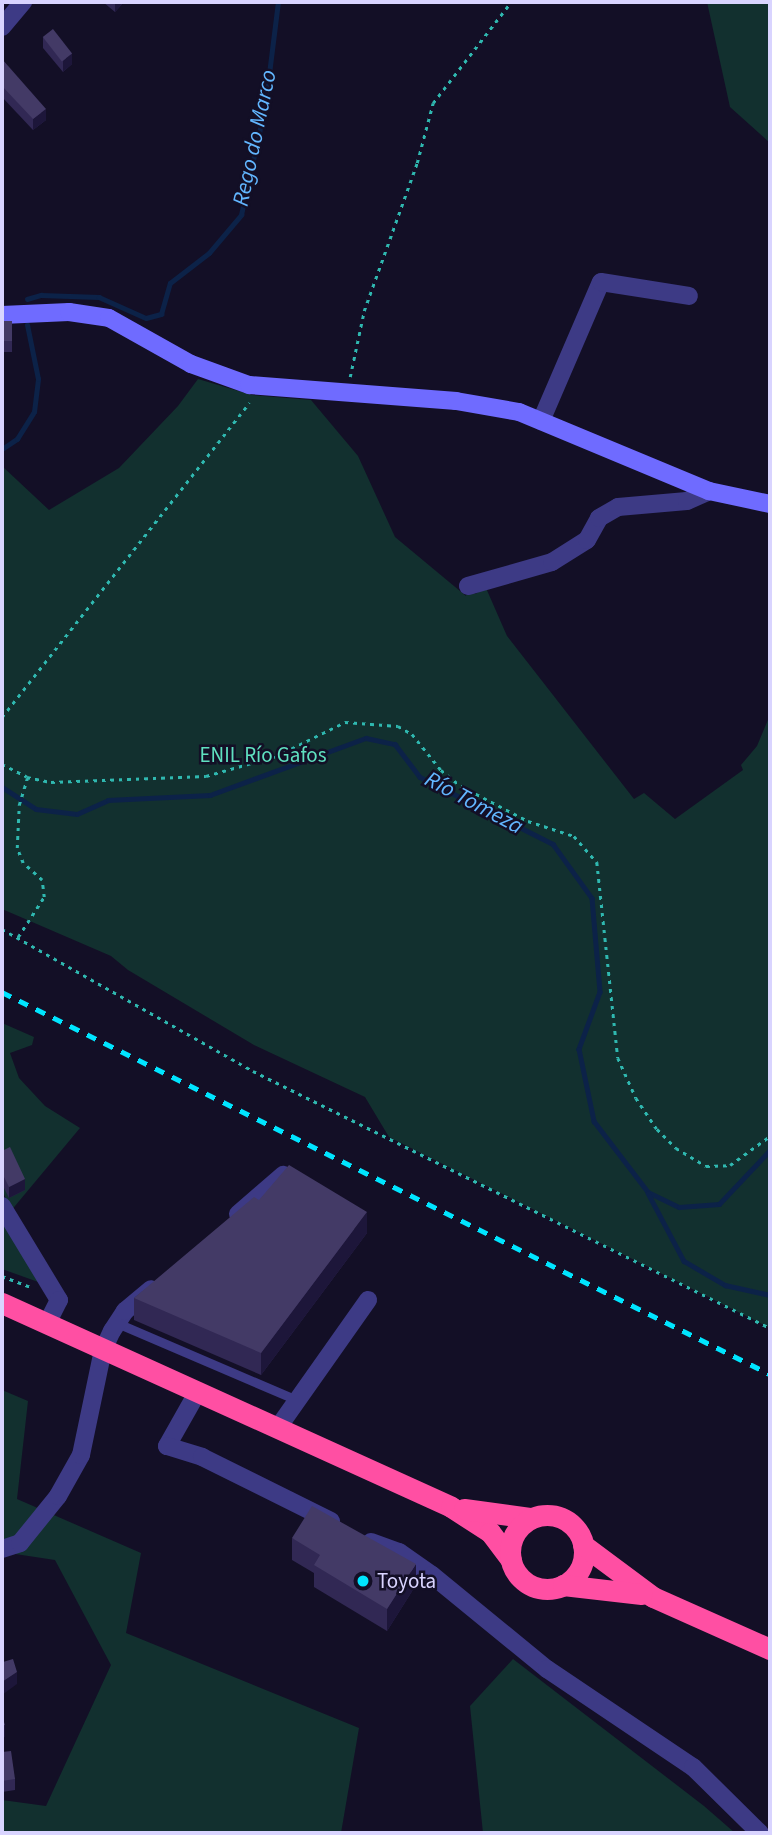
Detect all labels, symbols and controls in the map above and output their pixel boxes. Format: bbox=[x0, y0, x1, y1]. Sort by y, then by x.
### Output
water label: Rego do Marco bbox=[227, 67, 283, 209]
park label: ENIL Río Gafos bbox=[200, 742, 326, 768]
water label: Río Tomeza bbox=[420, 766, 528, 840]
place label: Toyota bbox=[377, 1568, 436, 1594]
marker: Toyota bbox=[355, 1573, 371, 1589]

